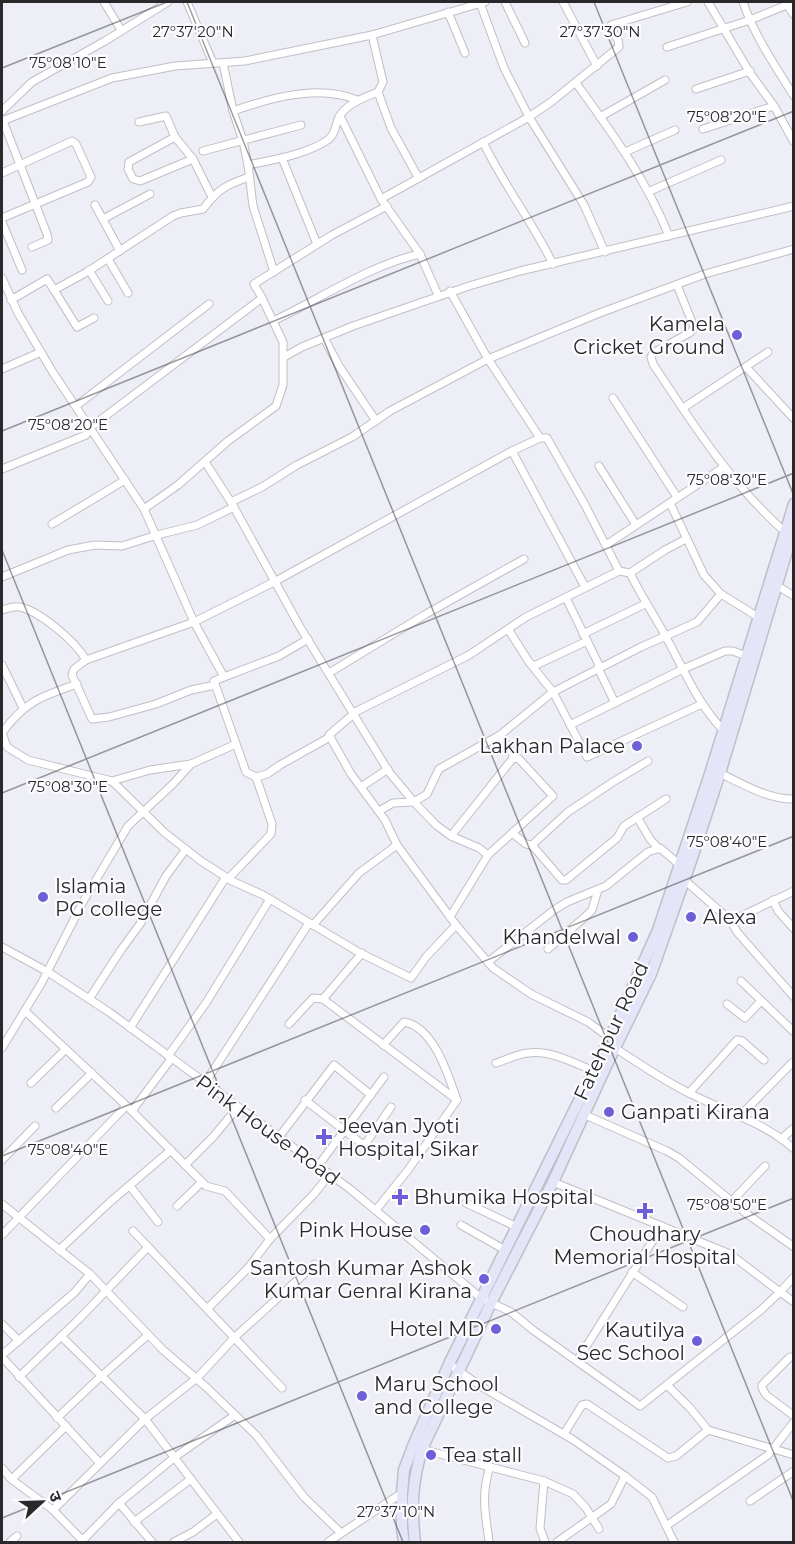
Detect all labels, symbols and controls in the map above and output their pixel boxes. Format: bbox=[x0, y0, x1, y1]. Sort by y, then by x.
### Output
text: 27°37'20"N bbox=[152, 22, 234, 41]
text: 27°37'30"N bbox=[559, 22, 641, 41]
text: 75°08'10"E bbox=[29, 53, 107, 72]
text: 75°08'20"E bbox=[687, 107, 767, 126]
place label: Kamela Cricket Ground bbox=[573, 312, 725, 359]
marker: Kamela Cricket Ground bbox=[730, 328, 744, 342]
text: 75°08'20"E bbox=[28, 415, 108, 434]
text: 75°08'30"E bbox=[687, 470, 767, 489]
place label: Lakhan Palace bbox=[479, 734, 625, 758]
marker: Lakhan Palace bbox=[630, 739, 644, 753]
text: 75°08'30"E bbox=[28, 777, 108, 796]
text: 75°08'40"E bbox=[687, 832, 767, 851]
place label: Islamia PG college bbox=[55, 874, 162, 921]
marker: Islamia PG college bbox=[36, 890, 50, 904]
place label: Alexa bbox=[703, 905, 757, 929]
marker: Alexa bbox=[684, 910, 698, 924]
place label: Khandelwal bbox=[503, 925, 621, 949]
marker: Khandelwal bbox=[626, 930, 640, 944]
street label: Fatehpur Road bbox=[568, 958, 654, 1104]
street label: Pink House Road bbox=[191, 1070, 345, 1190]
place label: Ganpati Kirana bbox=[621, 1100, 770, 1124]
marker: Ganpati Kirana bbox=[602, 1105, 616, 1119]
place label: Jeevan Jyoti Hospital, Sikar bbox=[337, 1114, 479, 1161]
marker: Jeevan Jyoti Hospital, Sikar bbox=[315, 1128, 333, 1146]
text: 75°08'40"E bbox=[28, 1140, 108, 1159]
place label: Bhumika Hospital bbox=[414, 1185, 594, 1209]
marker: Bhumika Hospital bbox=[391, 1188, 409, 1206]
text: 75°08'50"E bbox=[687, 1195, 767, 1214]
marker: Choudhary Memorial Hospital bbox=[636, 1202, 654, 1220]
place label: Pink House bbox=[298, 1218, 413, 1242]
place label: Choudhary Memorial Hospital bbox=[554, 1222, 736, 1269]
marker: Pink House bbox=[418, 1223, 432, 1237]
place label: Santosh Kumar Ashok Kumar Genral Kirana bbox=[250, 1256, 472, 1303]
marker: Santosh Kumar Ashok Kumar Genral Kirana bbox=[477, 1272, 491, 1286]
place label: Hotel MD bbox=[389, 1317, 484, 1341]
place label: Kautilya Sec School bbox=[577, 1318, 685, 1365]
marker: Hotel MD bbox=[489, 1322, 503, 1336]
marker: Kautilya Sec School bbox=[690, 1334, 704, 1348]
place label: Maru School and College bbox=[374, 1372, 499, 1419]
marker: Maru School and College bbox=[355, 1389, 369, 1403]
place label: Tea stall bbox=[443, 1443, 522, 1467]
marker: Tea stall bbox=[424, 1448, 438, 1462]
north arrow bbox=[12, 1472, 72, 1532]
text: उ bbox=[45, 1489, 66, 1505]
text: 27°37'10"N bbox=[357, 1502, 435, 1521]

